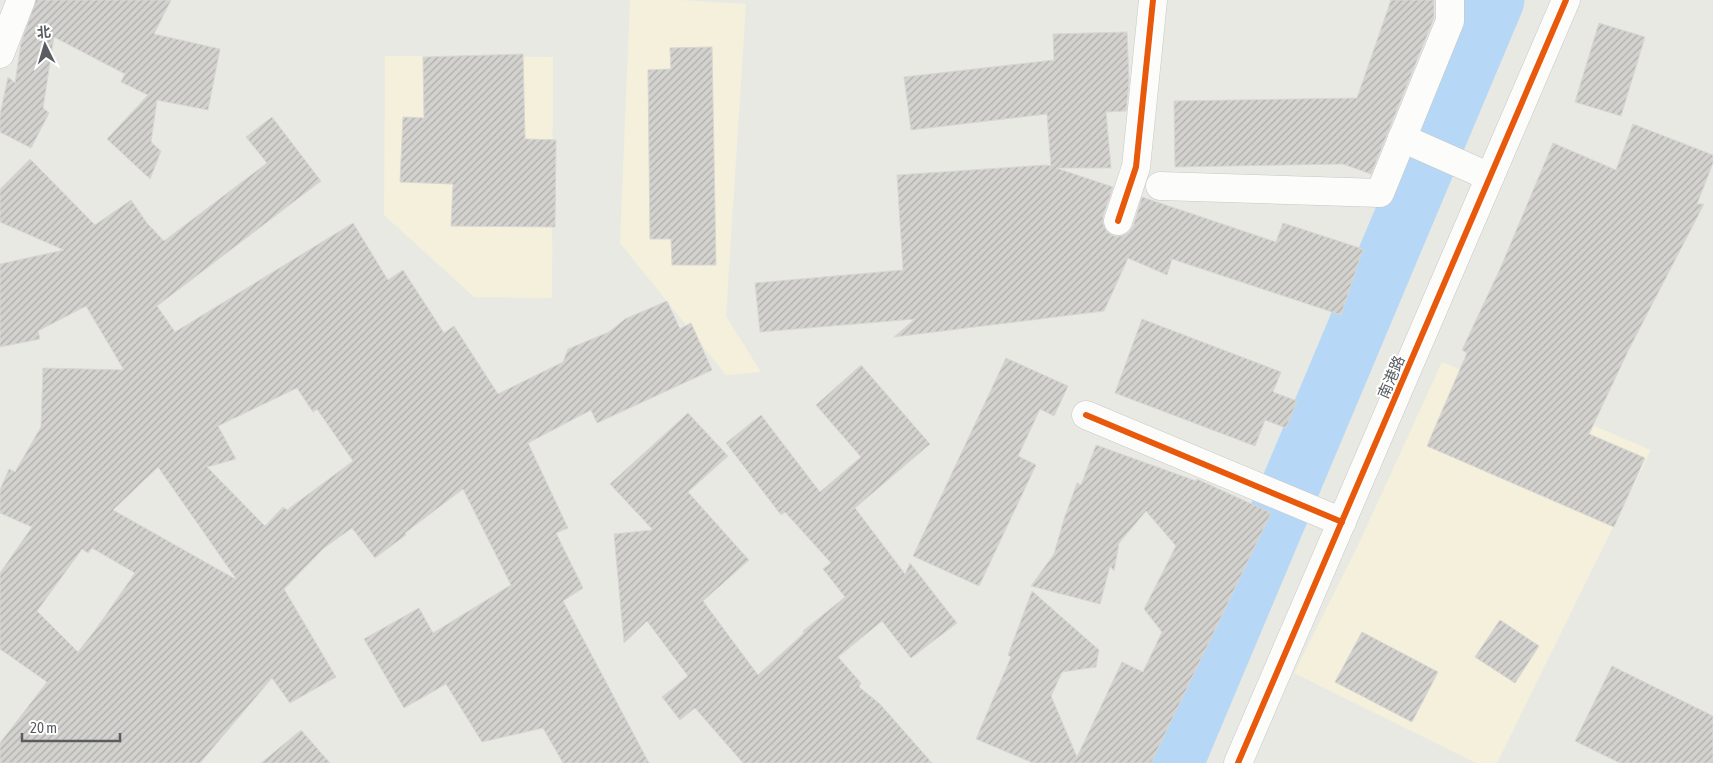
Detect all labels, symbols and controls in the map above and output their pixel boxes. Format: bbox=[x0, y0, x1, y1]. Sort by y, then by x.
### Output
north arrow bbox=[20, 20, 70, 70]
text: 北 bbox=[36, 23, 52, 41]
street label: 南港路 bbox=[1374, 353, 1408, 401]
scale bar bbox=[22, 710, 120, 742]
text: 20 m bbox=[30, 719, 57, 736]

